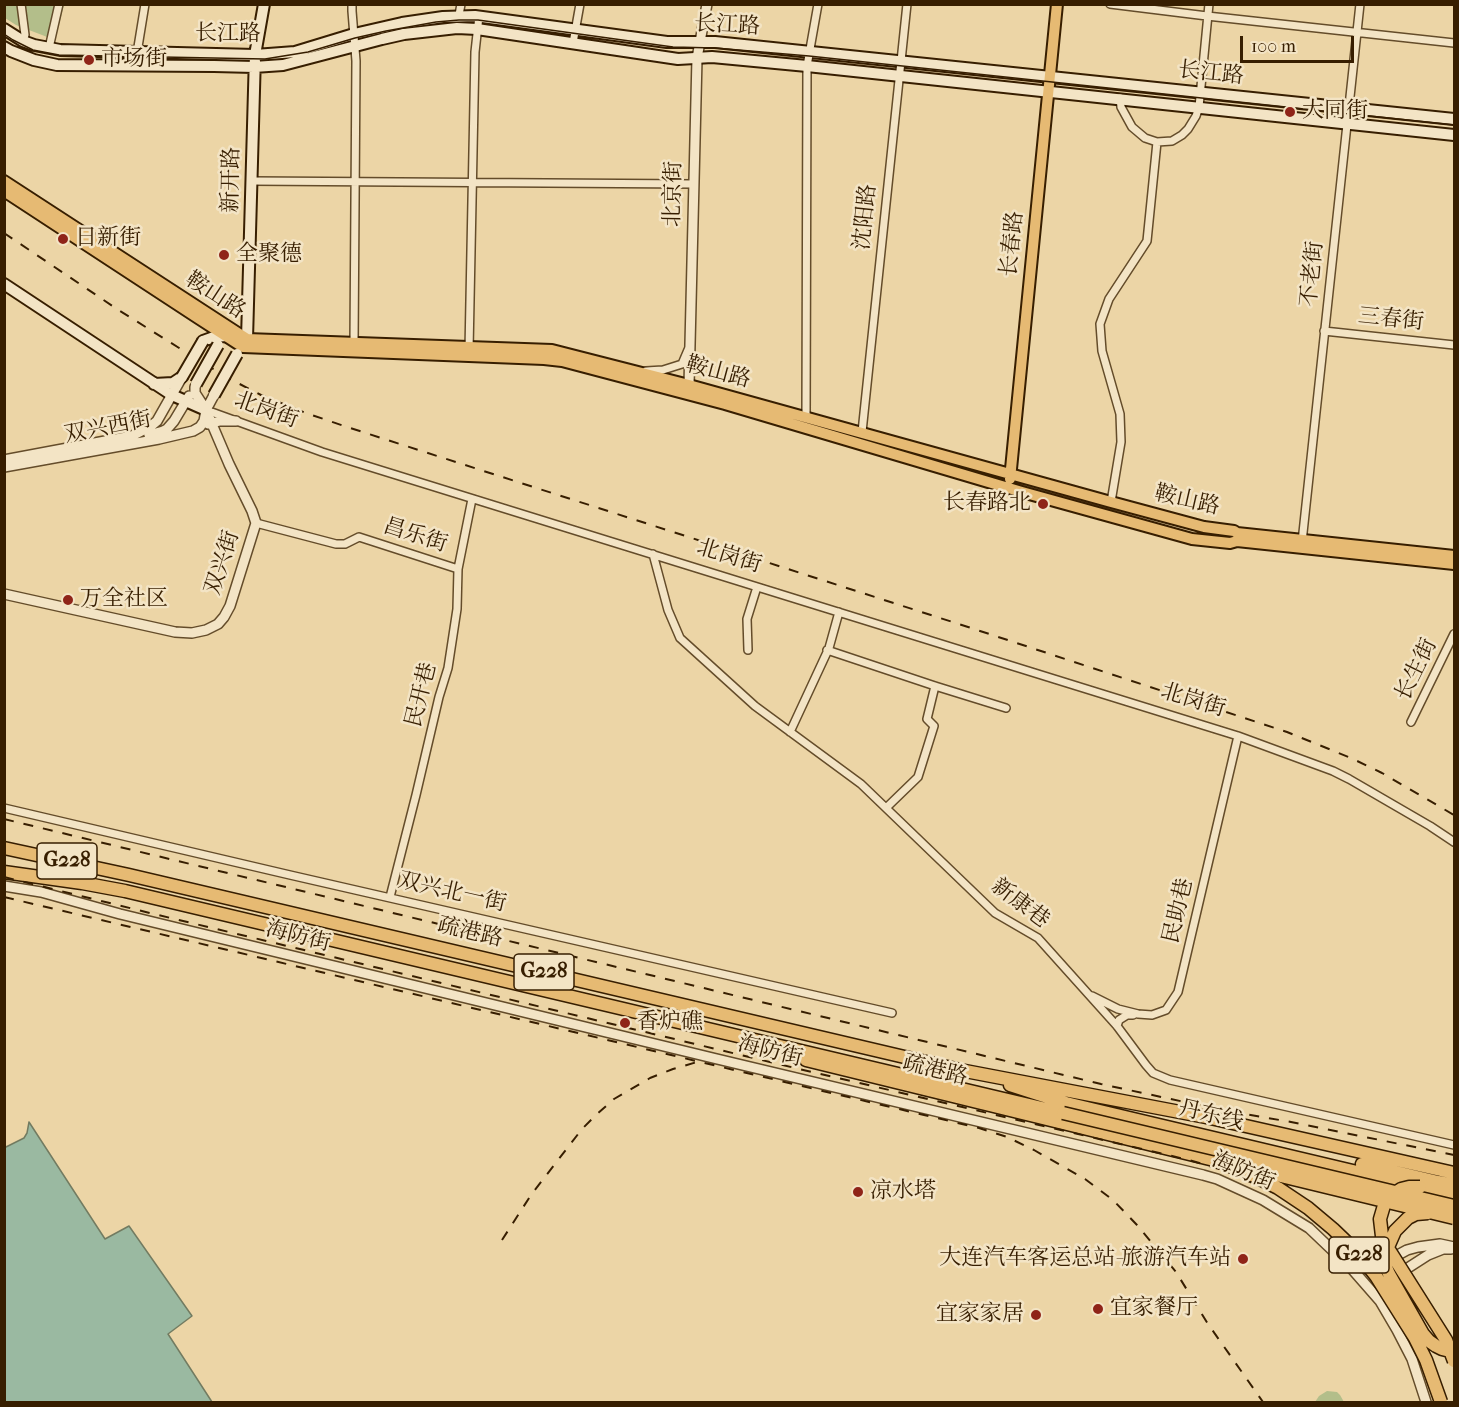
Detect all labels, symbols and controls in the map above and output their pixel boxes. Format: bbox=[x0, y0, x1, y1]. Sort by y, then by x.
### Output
street label: 长江路 bbox=[693, 11, 761, 41]
street label: 长江路 bbox=[195, 22, 261, 48]
scale bar bbox=[1243, 24, 1357, 62]
text: 100 m bbox=[1251, 36, 1296, 57]
place label: 市场街 bbox=[101, 47, 167, 73]
marker: 市场街 bbox=[82, 53, 96, 67]
street label: 长江路 bbox=[1177, 57, 1245, 91]
place label: 大同街 bbox=[1302, 99, 1368, 125]
marker: 大同街 bbox=[1283, 105, 1297, 119]
street label: 新开路 bbox=[218, 147, 246, 213]
street label: 北京街 bbox=[660, 161, 688, 227]
street label: 沈阳路 bbox=[849, 183, 883, 251]
street label: 长春路 bbox=[996, 210, 1030, 278]
place label: 日新街 bbox=[75, 226, 141, 252]
marker: 日新街 bbox=[56, 232, 70, 246]
street label: 不老街 bbox=[1296, 240, 1330, 308]
place label: 全聚德 bbox=[236, 242, 302, 268]
marker: 全聚德 bbox=[217, 248, 231, 262]
street label: 鞍山路 bbox=[180, 267, 250, 325]
street label: 三春街 bbox=[1357, 303, 1425, 337]
street label: 鞍山路 bbox=[683, 352, 753, 394]
street label: 北岗街 bbox=[230, 387, 302, 435]
street label: 双兴西街 bbox=[62, 407, 154, 449]
street label: 鞍山路 bbox=[1152, 481, 1222, 521]
place label: 长春路北 bbox=[943, 491, 1031, 517]
marker: 长春路北 bbox=[1036, 497, 1050, 511]
street label: 昌乐街 bbox=[380, 513, 450, 559]
street label: 双兴街 bbox=[200, 528, 246, 598]
street label: 北岗街 bbox=[694, 535, 764, 579]
place label: 万全社区 bbox=[80, 587, 168, 613]
marker: 万全社区 bbox=[61, 593, 75, 607]
street label: 长生街 bbox=[1391, 635, 1443, 705]
street label: 民开巷 bbox=[401, 660, 443, 730]
street label: 北岗街 bbox=[1158, 679, 1228, 723]
road number: G228 bbox=[37, 843, 97, 879]
street label: 双兴北一街 bbox=[395, 868, 509, 918]
street label: 新康巷 bbox=[986, 874, 1054, 934]
street label: 民助巷 bbox=[1159, 876, 1199, 946]
street label: 疏港路 bbox=[435, 913, 505, 953]
street label: 海防街 bbox=[263, 916, 333, 958]
road number: G228 bbox=[514, 954, 574, 990]
place label: 香炉礁 bbox=[637, 1010, 703, 1036]
marker: 香炉礁 bbox=[618, 1016, 632, 1030]
street label: 海防街 bbox=[735, 1031, 805, 1073]
street label: 疏港路 bbox=[900, 1050, 970, 1092]
street label: 丹东线 bbox=[1176, 1096, 1246, 1136]
street label: 海防街 bbox=[1207, 1147, 1279, 1197]
place label: 凉水塔 bbox=[870, 1179, 936, 1205]
marker: 凉水塔 bbox=[851, 1185, 865, 1199]
road number: G228 bbox=[1329, 1237, 1389, 1273]
place label: 大连汽车客运总站-旅游汽车站 bbox=[939, 1246, 1231, 1272]
marker: 大连汽车客运总站-旅游汽车站 bbox=[1236, 1252, 1250, 1266]
place label: 宜家餐厅 bbox=[1110, 1296, 1198, 1322]
place label: 宜家家居 bbox=[936, 1302, 1024, 1328]
marker: 宜家餐厅 bbox=[1091, 1302, 1105, 1316]
marker: 宜家家居 bbox=[1029, 1308, 1043, 1322]

